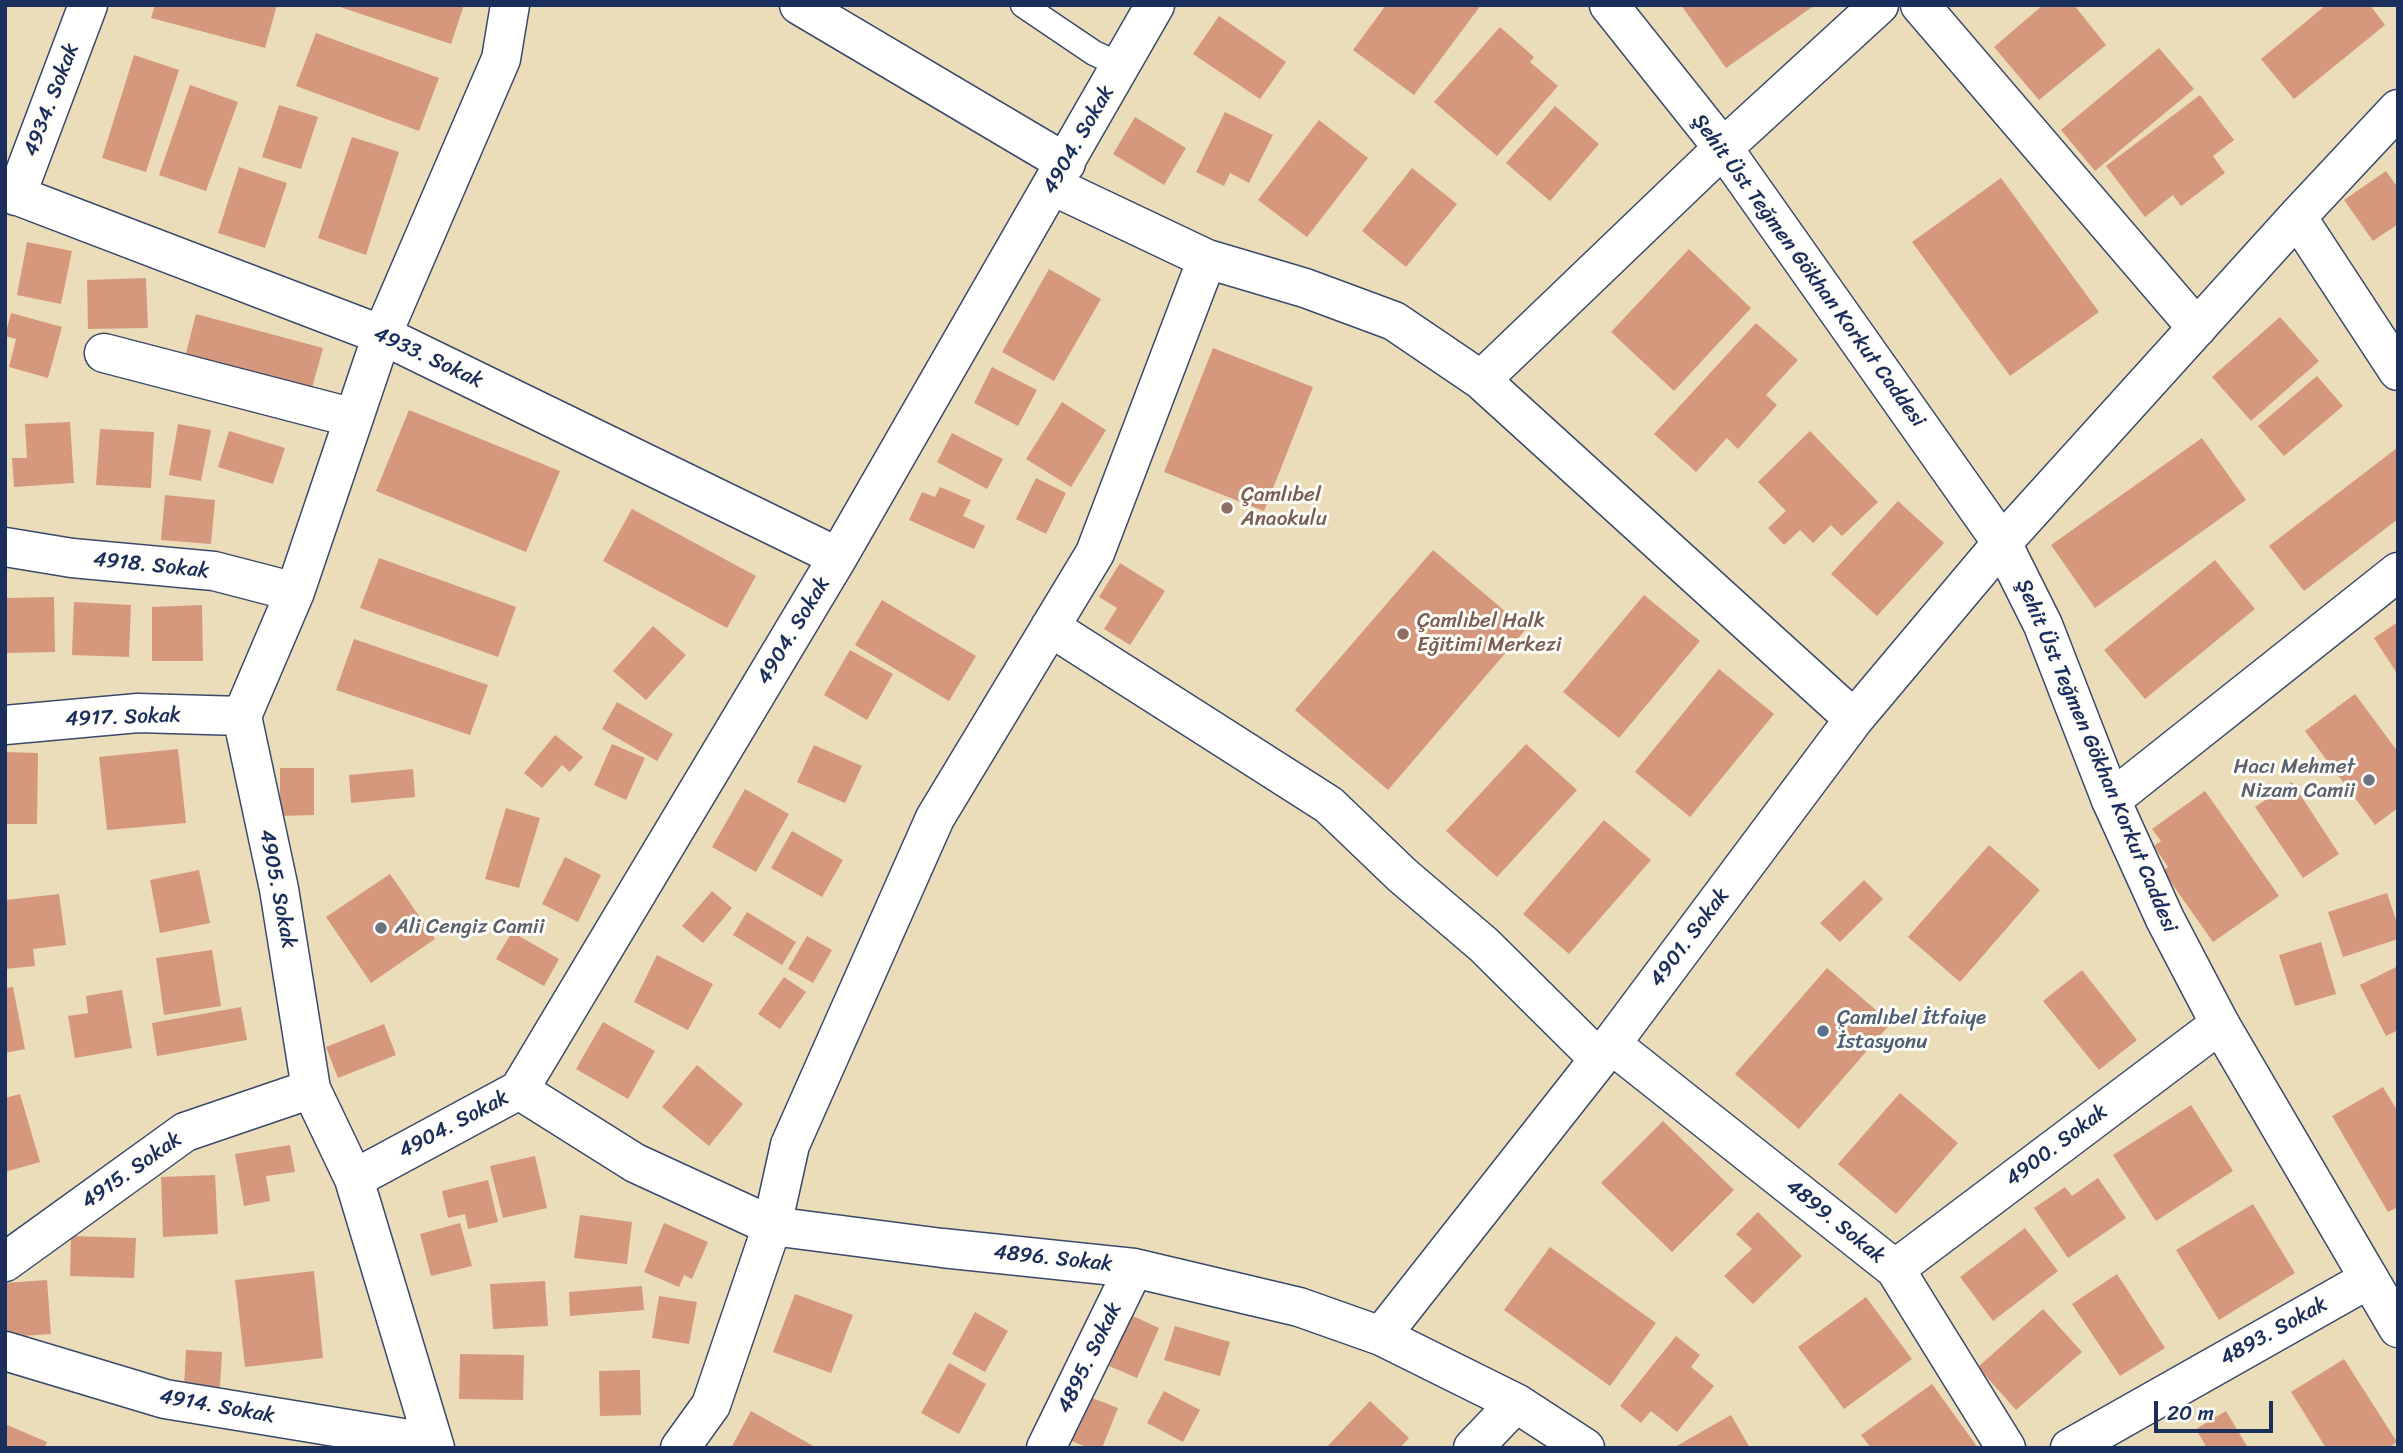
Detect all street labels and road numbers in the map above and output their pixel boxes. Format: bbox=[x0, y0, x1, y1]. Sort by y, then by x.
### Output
street label: 4934. Sokak bbox=[19, 40, 85, 160]
street label: 4904. Sokak bbox=[1038, 81, 1120, 199]
street label: Şehit Üst Teğmen Gökhan Korkut Caddesi bbox=[1686, 109, 1930, 433]
street label: 4933. Sokak bbox=[369, 322, 487, 394]
street label: 4918. Sokak bbox=[92, 547, 210, 585]
street label: 4904. Sokak bbox=[752, 573, 836, 689]
street label: Şehit Üst Teğmen Gökhan Korkut Caddesi bbox=[2010, 576, 2182, 936]
street label: 4917. Sokak bbox=[65, 703, 181, 733]
street label: 4905. Sokak bbox=[253, 827, 301, 951]
street label: 4901. Sokak bbox=[1645, 884, 1735, 992]
street label: 4904. Sokak bbox=[395, 1085, 513, 1165]
street label: 4900. Sokak bbox=[2001, 1100, 2113, 1192]
street label: 4915. Sokak bbox=[77, 1127, 187, 1215]
street label: 4899. Sokak bbox=[1780, 1174, 1890, 1270]
street label: 4896. Sokak bbox=[992, 1240, 1114, 1278]
street label: 4893. Sokak bbox=[2216, 1292, 2332, 1372]
street label: 4895. Sokak bbox=[1052, 1299, 1128, 1417]
street label: 4914. Sokak bbox=[157, 1384, 277, 1430]

